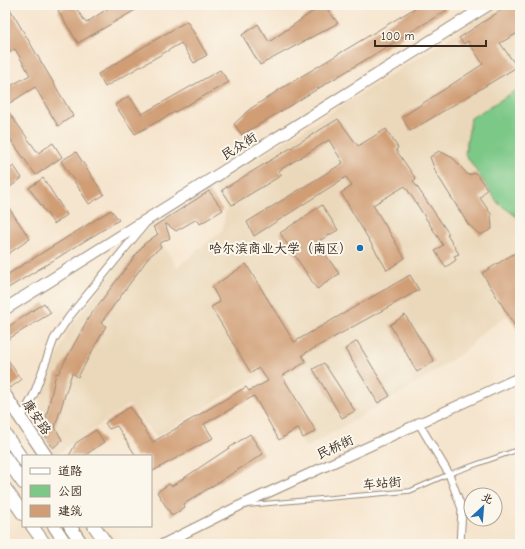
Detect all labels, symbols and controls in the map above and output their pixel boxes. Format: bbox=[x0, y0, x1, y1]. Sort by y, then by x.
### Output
scale bar bbox=[375, 22, 486, 48]
text: 100 m bbox=[381, 29, 414, 43]
street label: 民众街 bbox=[218, 129, 260, 163]
place label: 哈尔滨商业大学（南区） bbox=[209, 241, 352, 256]
marker: 哈尔滨商业大学（南区） bbox=[355, 243, 365, 253]
street label: 康安路 bbox=[20, 397, 54, 437]
street label: 民桥街 bbox=[314, 432, 356, 462]
legend bbox=[22, 455, 152, 527]
text: 道路 bbox=[58, 464, 82, 478]
street label: 车站街 bbox=[362, 474, 402, 492]
text: 公园 bbox=[58, 484, 82, 498]
north arrow bbox=[463, 487, 503, 527]
text: 北 bbox=[479, 490, 495, 507]
text: 建筑 bbox=[58, 504, 82, 518]

